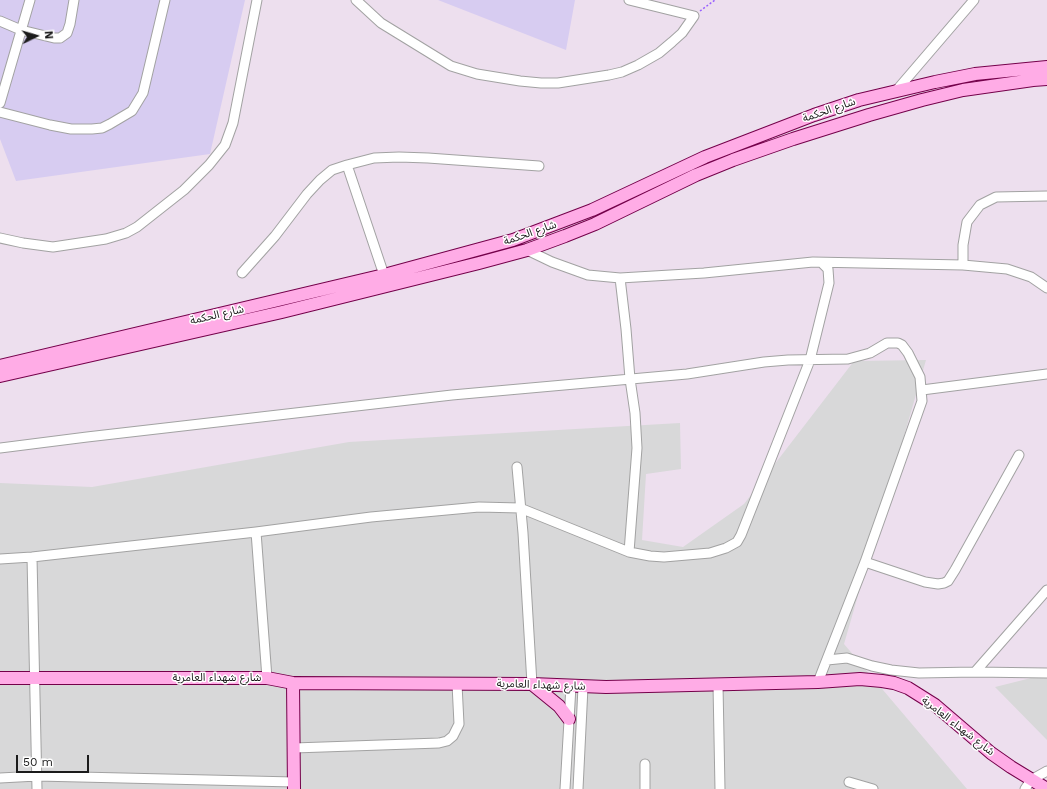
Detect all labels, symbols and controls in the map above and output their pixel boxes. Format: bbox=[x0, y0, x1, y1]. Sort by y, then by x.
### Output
north arrow bbox=[16, 16, 56, 56]
text: N bbox=[42, 30, 55, 40]
street label: شارع الحكمة bbox=[801, 95, 857, 125]
street label: شارع الحكمة bbox=[502, 218, 558, 248]
street label: شارع الحكمة bbox=[189, 302, 245, 328]
street label: شارع شهداء العامرية bbox=[173, 671, 261, 685]
street label: شارع شهداء العامرية bbox=[496, 677, 586, 693]
street label: شارع شهداء العامرية bbox=[919, 693, 997, 759]
scale bar bbox=[18, 747, 91, 773]
text: 50 m bbox=[23, 755, 53, 769]

